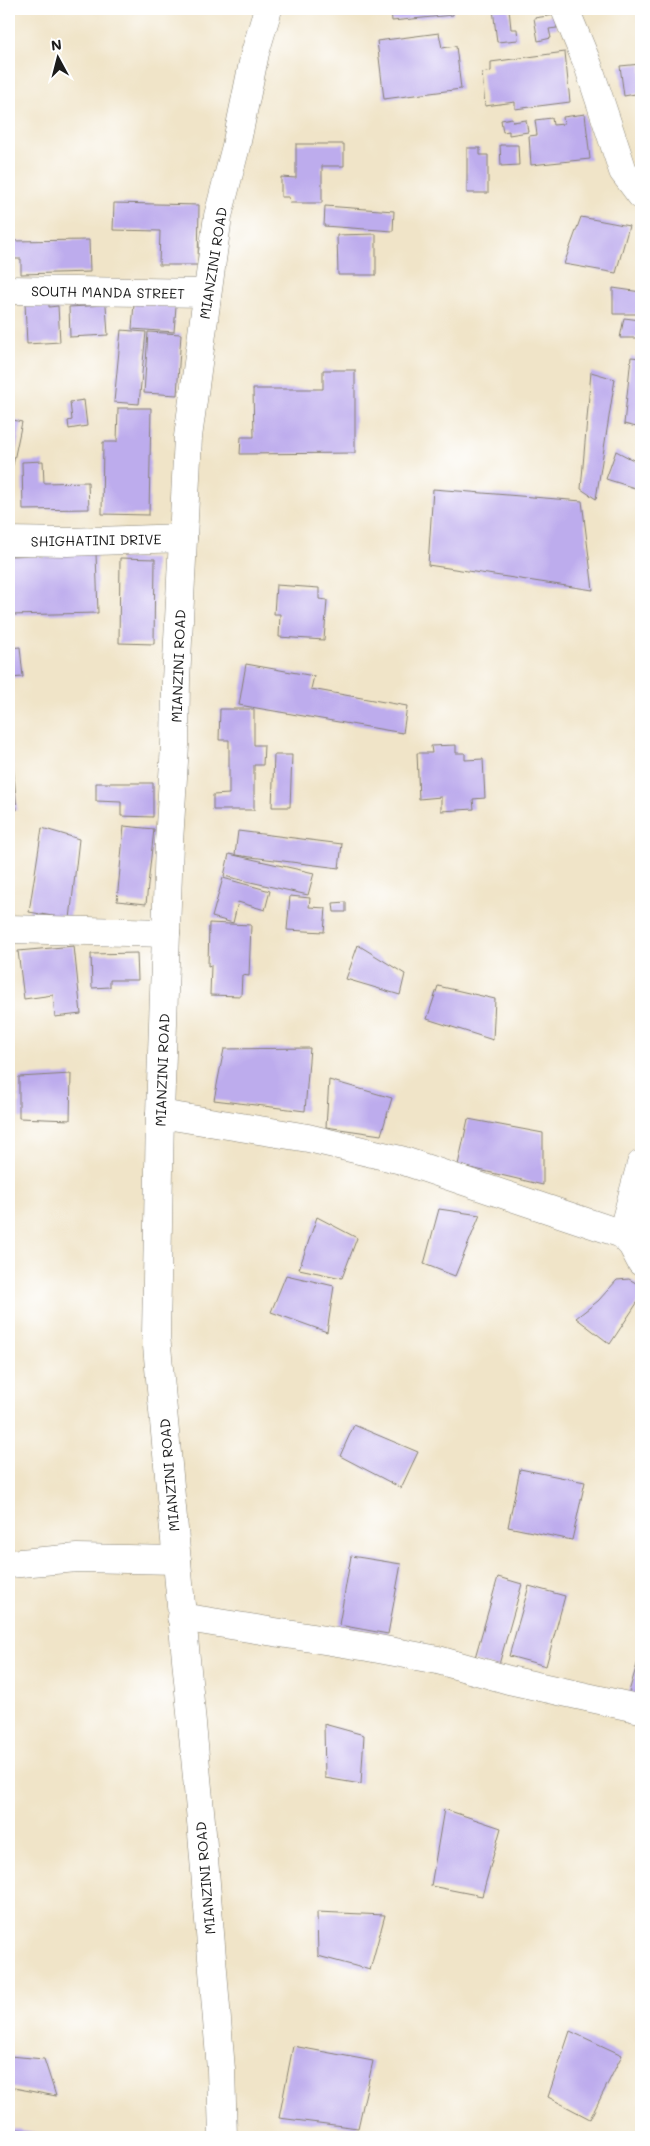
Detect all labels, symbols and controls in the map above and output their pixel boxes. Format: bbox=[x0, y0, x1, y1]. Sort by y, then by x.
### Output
north arrow bbox=[32, 32, 82, 82]
text: N bbox=[50, 35, 63, 55]
street label: MIANZINI ROAD bbox=[195, 206, 231, 320]
street label: SOUTH MANDA STREET bbox=[31, 281, 185, 303]
street label: SHIGHATINI DRIVE bbox=[31, 529, 161, 551]
street label: MIANZINI ROAD bbox=[167, 609, 189, 723]
street label: MIANZINI ROAD bbox=[151, 1013, 173, 1127]
street label: MIANZINI ROAD bbox=[155, 1418, 183, 1532]
street label: MIANZINI ROAD bbox=[191, 1821, 219, 1935]

